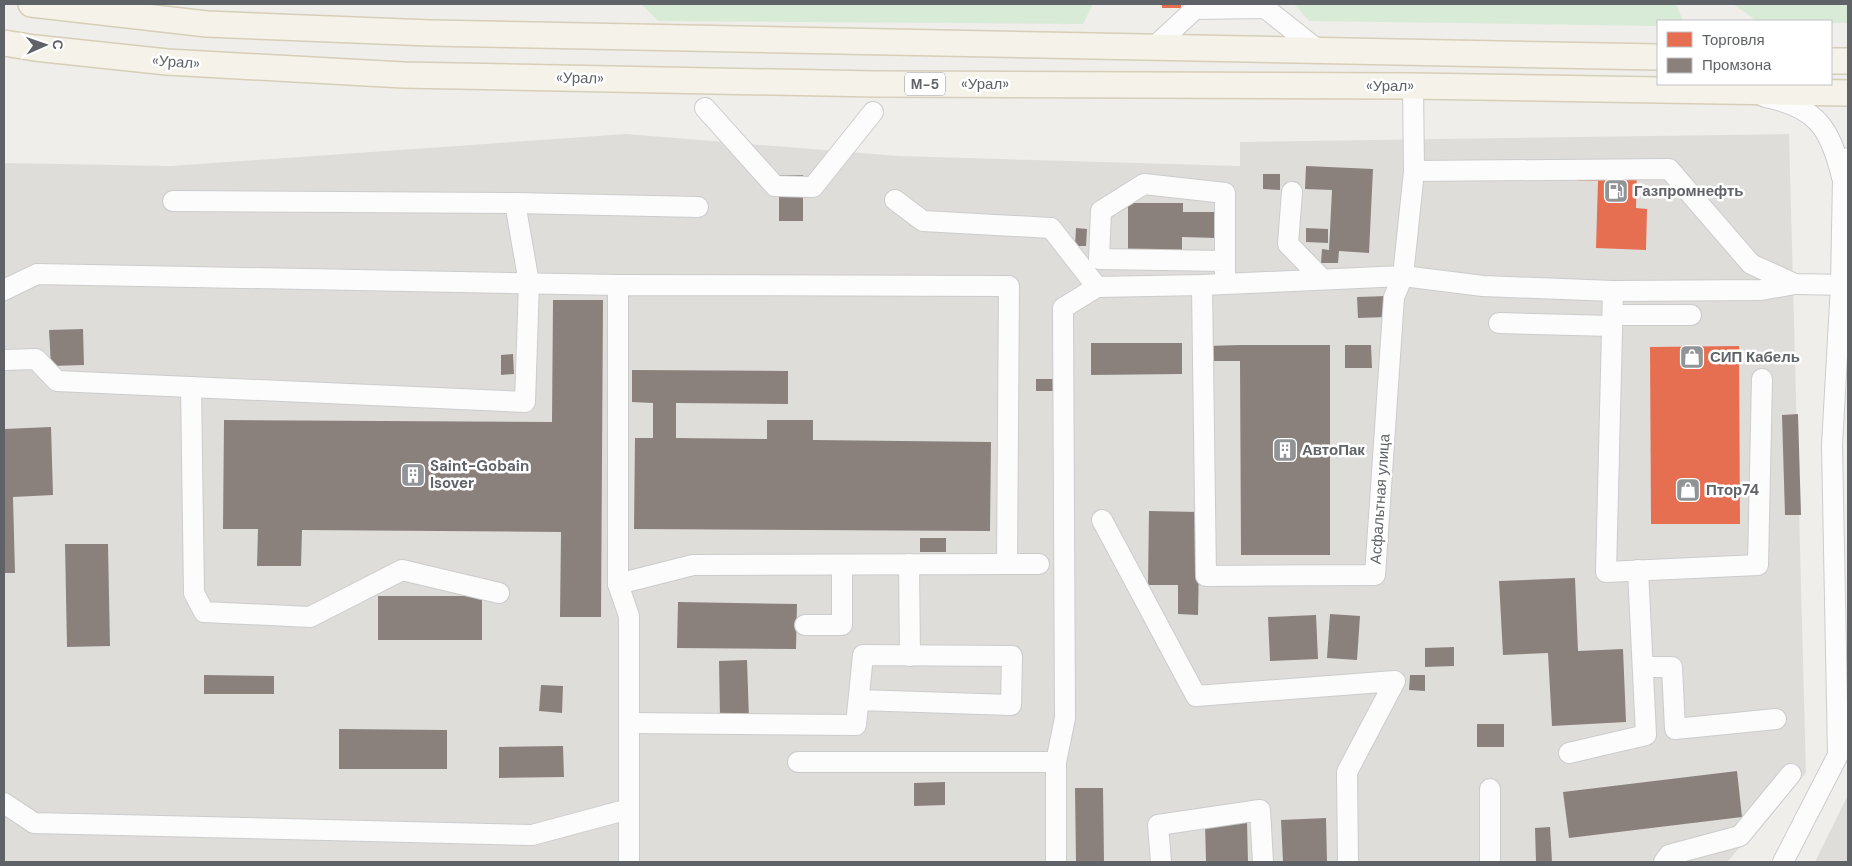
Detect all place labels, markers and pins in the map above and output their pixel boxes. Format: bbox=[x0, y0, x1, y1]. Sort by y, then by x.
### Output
fuel station icon: Газпромнефть bbox=[1603, 178, 1629, 204]
place label: Газпромнефть bbox=[1634, 181, 1743, 201]
shop icon: СИП Кабель bbox=[1679, 344, 1705, 370]
place label: СИП Кабель bbox=[1710, 347, 1800, 367]
building icon: АвтоПак bbox=[1272, 437, 1298, 463]
place label: АвтоПак bbox=[1302, 440, 1365, 460]
place label: Saint-Gobain Isover bbox=[430, 456, 529, 493]
building icon: Saint-Gobain Isover bbox=[400, 462, 426, 488]
shop icon: Птор74 bbox=[1675, 477, 1701, 503]
place label: Птор74 bbox=[1706, 480, 1760, 500]

